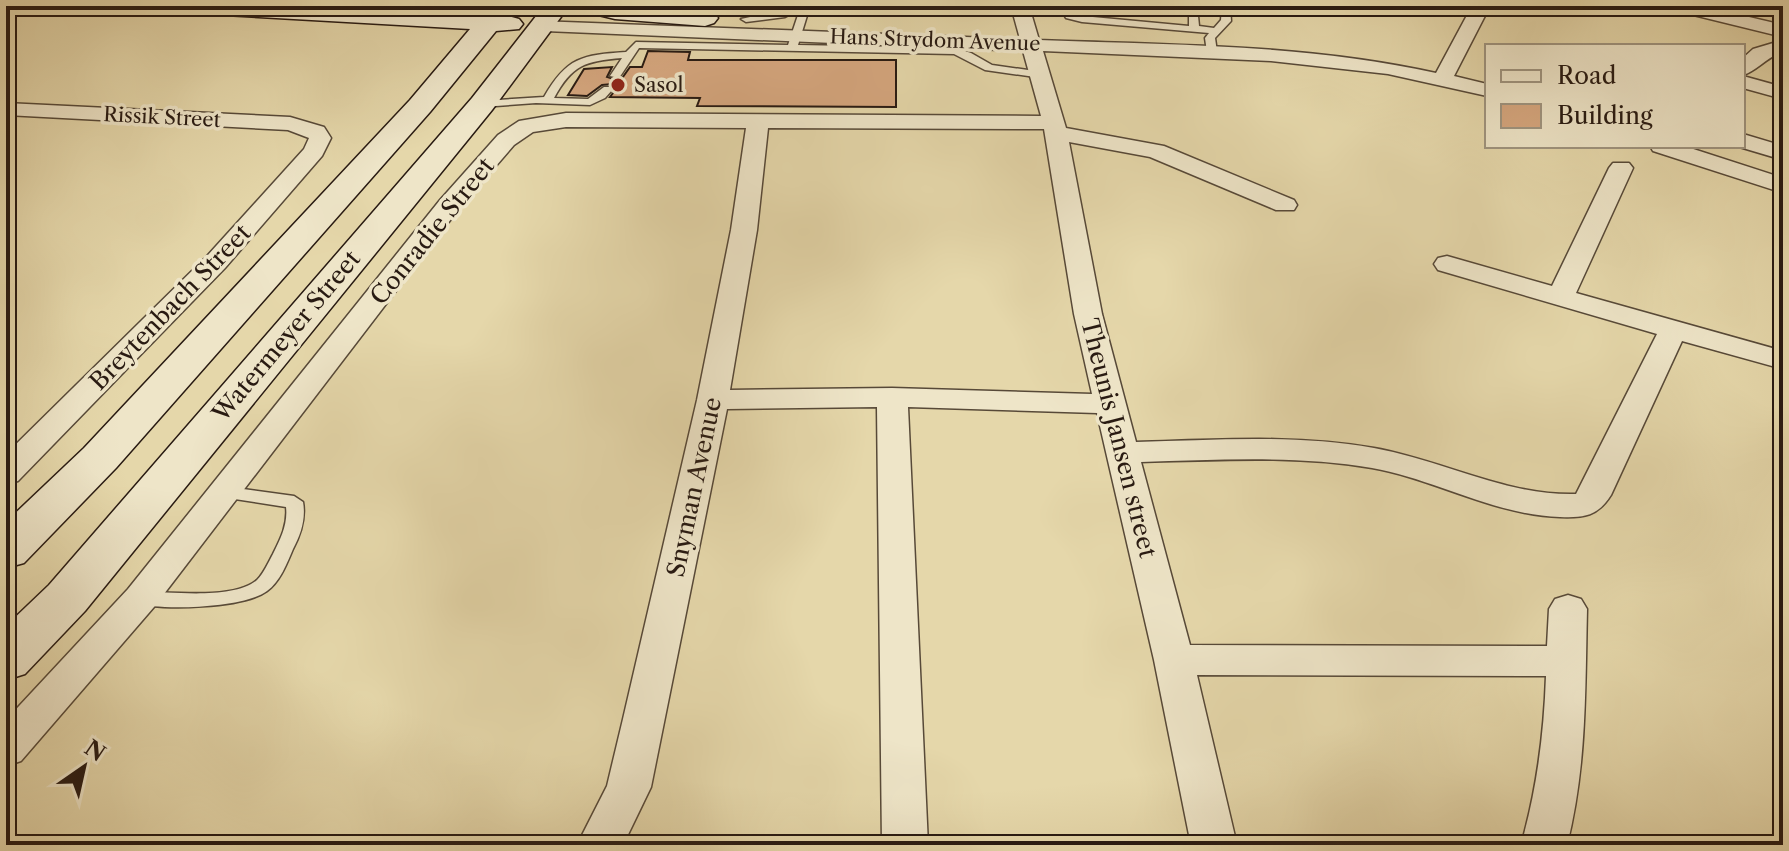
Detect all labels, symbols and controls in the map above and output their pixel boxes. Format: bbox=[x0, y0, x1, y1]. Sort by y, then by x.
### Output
street label: Hans Strydom Avenue bbox=[829, 24, 1041, 56]
legend bbox=[1485, 44, 1745, 148]
text: Road bbox=[1557, 61, 1617, 90]
place label: Sasol bbox=[634, 73, 683, 97]
marker: Sasol bbox=[609, 76, 627, 94]
text: Building bbox=[1557, 101, 1653, 130]
street label: Rissik Street bbox=[103, 102, 221, 132]
street label: Conradie Street bbox=[364, 151, 500, 310]
street label: Breytenbach Street bbox=[84, 218, 257, 396]
street label: Watermeyer Street bbox=[205, 244, 366, 428]
street label: Theunis Jansen street bbox=[1075, 315, 1163, 561]
street label: Snyman Avenue bbox=[661, 395, 727, 579]
north arrow bbox=[44, 727, 124, 807]
text: N bbox=[79, 734, 110, 767]

